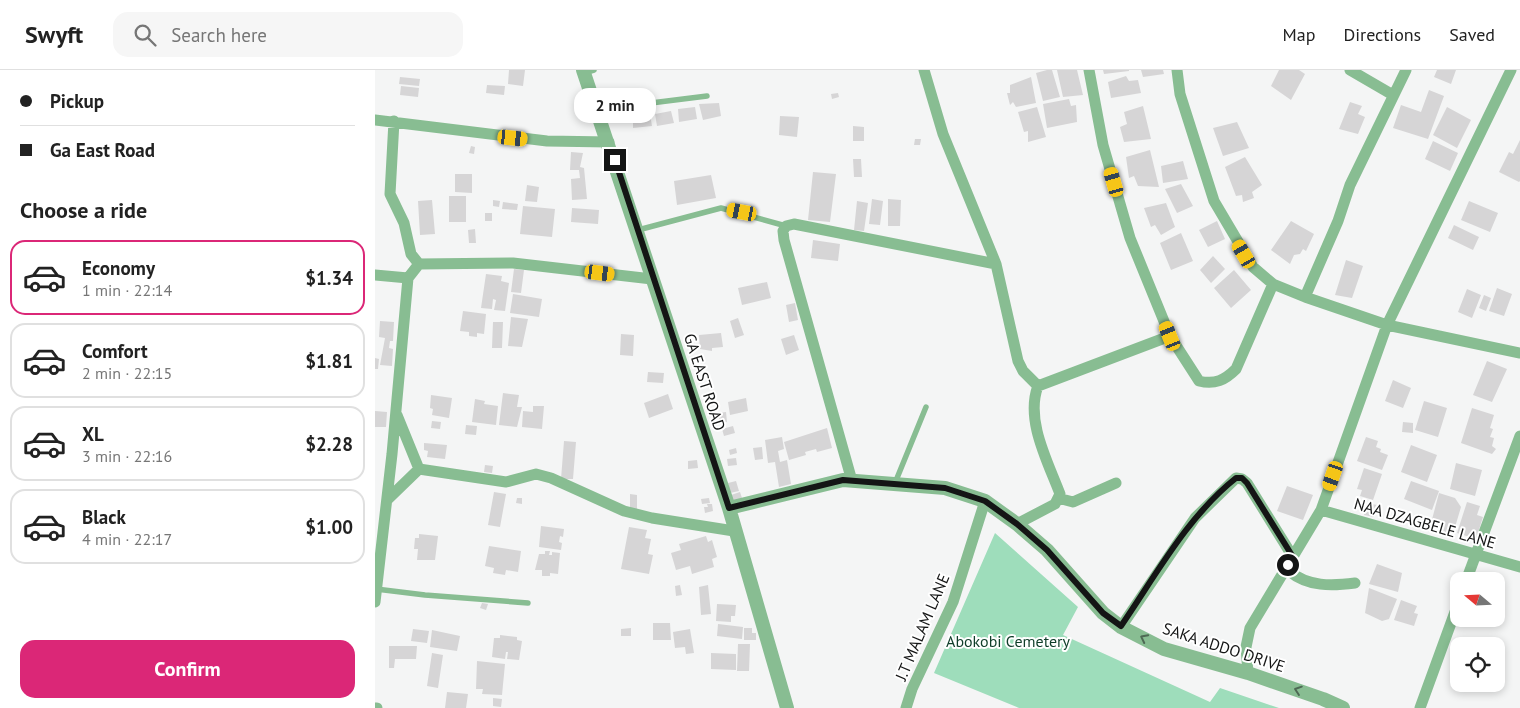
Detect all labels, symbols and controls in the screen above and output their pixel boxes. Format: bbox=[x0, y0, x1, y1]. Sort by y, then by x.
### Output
search box bbox=[113, 12, 463, 57]
text: Swyft bbox=[25, 19, 83, 50]
icon: search bbox=[131, 21, 159, 49]
text: Search here bbox=[171, 23, 267, 47]
text: Map bbox=[1283, 23, 1315, 46]
text: Directions bbox=[1343, 23, 1421, 46]
text: Saved bbox=[1449, 23, 1495, 46]
callout: 2 min bbox=[574, 88, 656, 122]
text: Pickup bbox=[50, 89, 104, 113]
text: 2 min bbox=[595, 95, 635, 115]
car bbox=[497, 129, 528, 147]
text: Ga East Road bbox=[50, 138, 155, 162]
route end bbox=[604, 149, 626, 171]
car bbox=[1102, 166, 1125, 198]
text: Choose a ride bbox=[20, 196, 147, 224]
car bbox=[725, 202, 758, 222]
car bbox=[1230, 237, 1257, 271]
icon: car bbox=[22, 255, 67, 300]
text: Economy bbox=[82, 256, 155, 280]
car bbox=[584, 264, 615, 282]
text: $1.34 bbox=[305, 266, 353, 290]
text: 1 min · 22:14 bbox=[82, 280, 172, 300]
car bbox=[1157, 319, 1182, 353]
street label: GA EAST ROAD bbox=[680, 331, 730, 433]
icon: car bbox=[22, 338, 67, 383]
text: Comfort bbox=[82, 339, 148, 363]
text: $1.81 bbox=[305, 349, 353, 373]
text: 2 min · 22:15 bbox=[82, 363, 172, 383]
icon: car bbox=[22, 421, 67, 466]
text: XL bbox=[82, 422, 104, 446]
text: $2.28 bbox=[305, 432, 353, 456]
text: 3 min · 22:16 bbox=[82, 446, 172, 466]
car bbox=[1321, 459, 1344, 493]
street label: NAA DZAGBELE LANE bbox=[1352, 493, 1498, 553]
icon: car bbox=[22, 504, 67, 549]
text: Black bbox=[82, 505, 126, 529]
text: $1.00 bbox=[305, 515, 353, 539]
text: 4 min · 22:17 bbox=[82, 529, 172, 549]
route start bbox=[1277, 554, 1299, 576]
street label: J.T MALAM LANE bbox=[890, 571, 953, 684]
north arrow bbox=[1450, 572, 1505, 628]
map controls bbox=[1450, 572, 1505, 692]
street label: SAKA ADDO DRIVE bbox=[1160, 618, 1288, 676]
park label: Abokobi Cemetery bbox=[946, 631, 1071, 651]
one-way arrow bbox=[1140, 634, 1149, 644]
button: locate bbox=[1450, 637, 1505, 692]
button: Confirm bbox=[20, 640, 355, 698]
one-way arrow bbox=[1294, 686, 1302, 696]

